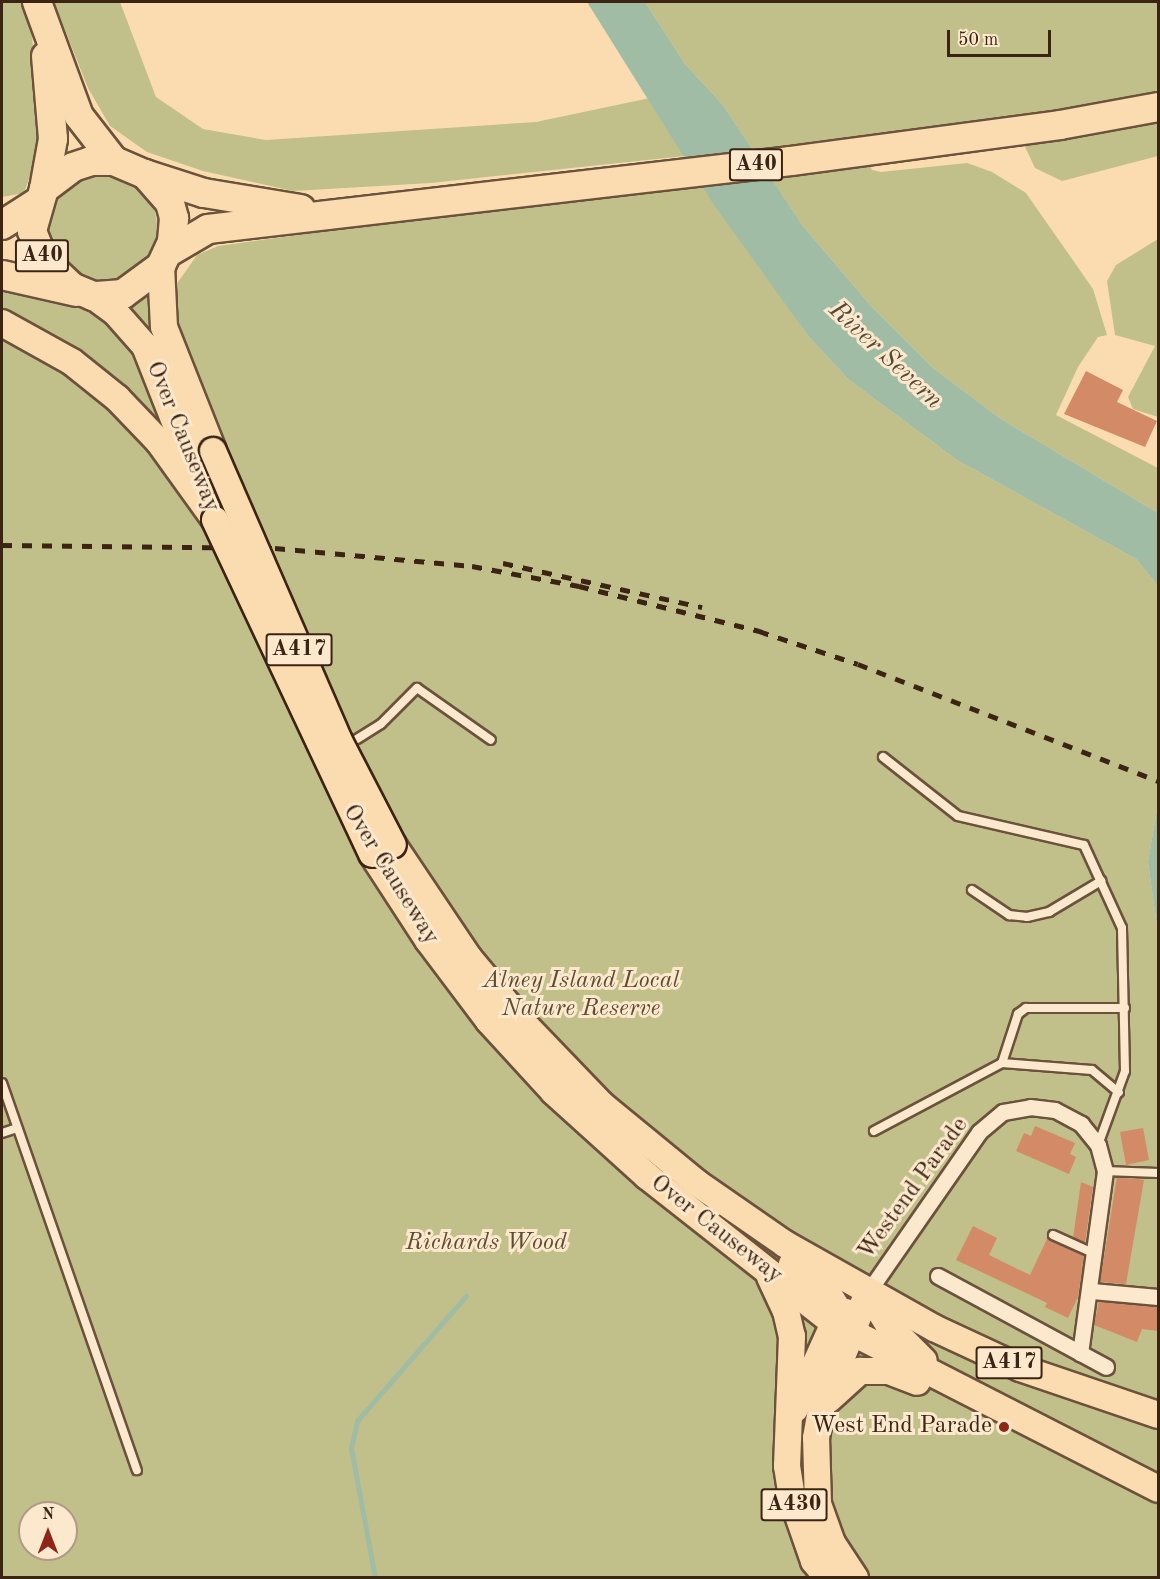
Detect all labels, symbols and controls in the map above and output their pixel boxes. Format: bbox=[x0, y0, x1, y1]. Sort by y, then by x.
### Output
scale bar bbox=[950, 18, 1054, 56]
text: 50 m bbox=[958, 31, 998, 49]
road number: A40 bbox=[728, 146, 784, 184]
road number: A40 bbox=[14, 237, 70, 275]
water label: River Severn bbox=[821, 295, 949, 417]
street label: Over Causeway bbox=[139, 357, 225, 517]
road number: A417 bbox=[264, 631, 334, 669]
street label: Over Causeway bbox=[335, 799, 445, 951]
park label: Alney Island Local Nature Reserve bbox=[482, 968, 680, 1024]
street label: Westend Parade bbox=[853, 1112, 975, 1266]
street label: Over Causeway bbox=[644, 1169, 788, 1291]
park label: Richards Wood bbox=[405, 1230, 567, 1258]
road number: A417 bbox=[974, 1344, 1044, 1382]
place label: West End Parade bbox=[811, 1413, 992, 1441]
marker: West End Parade bbox=[997, 1420, 1011, 1434]
road number: A430 bbox=[760, 1486, 828, 1524]
north arrow bbox=[18, 1501, 78, 1561]
text: N bbox=[42, 1507, 54, 1523]

